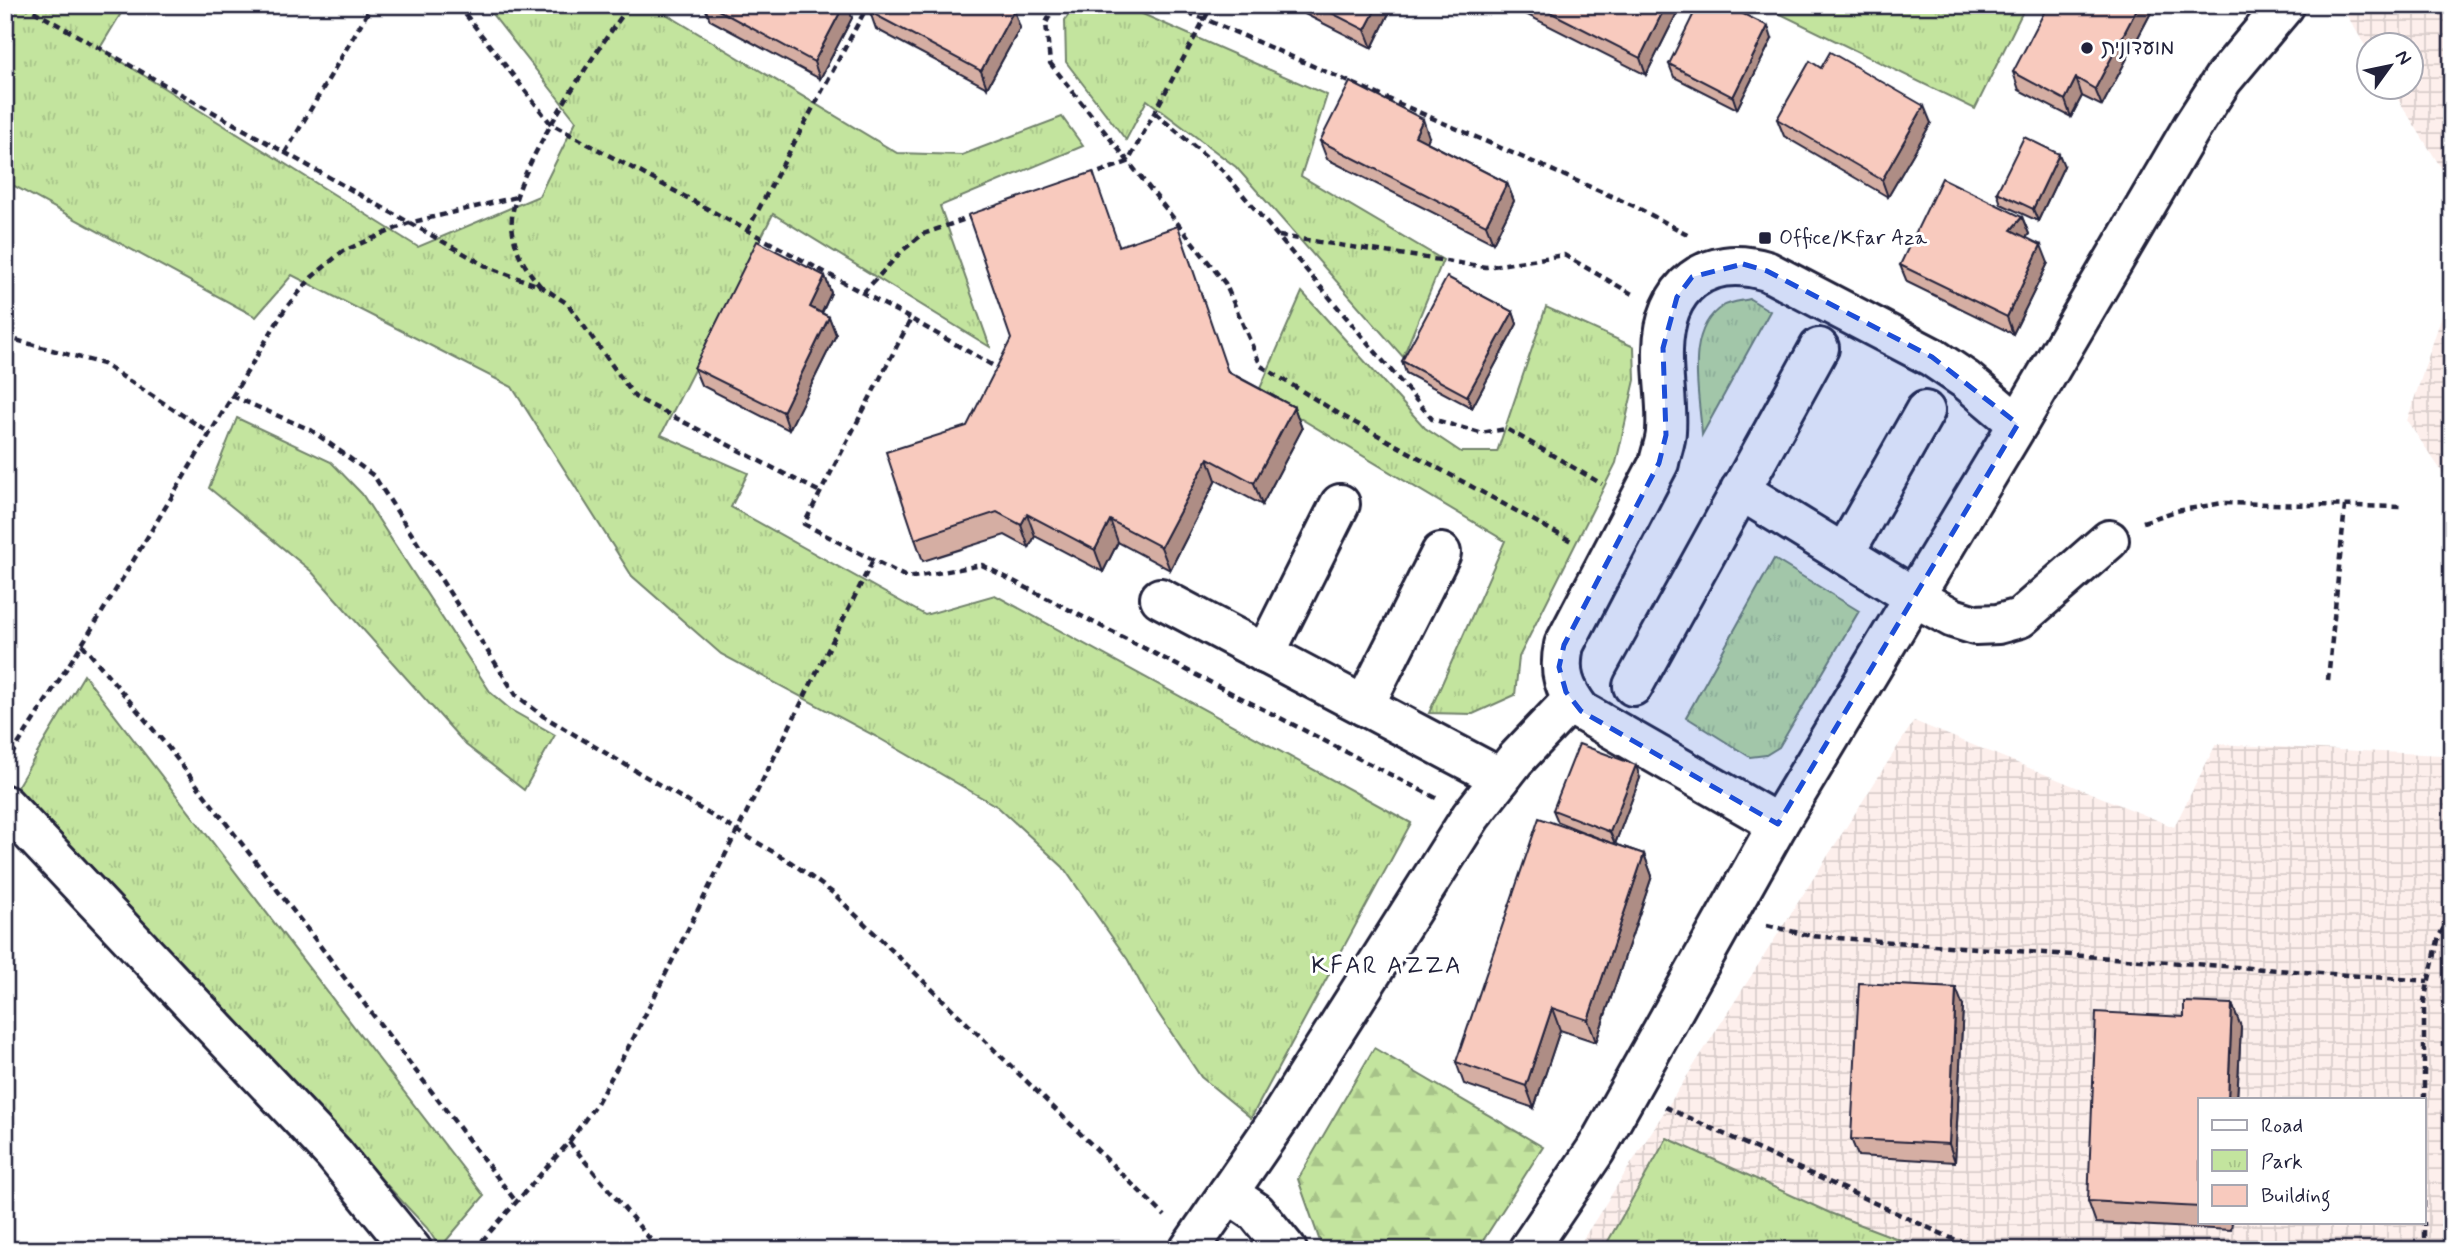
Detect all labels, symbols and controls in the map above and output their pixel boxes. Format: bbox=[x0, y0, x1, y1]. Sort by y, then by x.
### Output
north arrow bbox=[2356, 32, 2426, 102]
place label: מועדונית bbox=[2101, 34, 2174, 62]
marker: מועדונית bbox=[2079, 40, 2095, 56]
text: N bbox=[2389, 45, 2417, 70]
place label: Office/Kfar Aza bbox=[1779, 224, 1928, 252]
marker: Office/Kfar Aza bbox=[1757, 230, 1773, 246]
district label: KFAR AZZA bbox=[1311, 951, 1463, 982]
legend bbox=[2198, 1098, 2426, 1224]
text: Road bbox=[2261, 1112, 2303, 1140]
text: Park bbox=[2261, 1148, 2303, 1176]
text: Building bbox=[2261, 1182, 2331, 1212]

